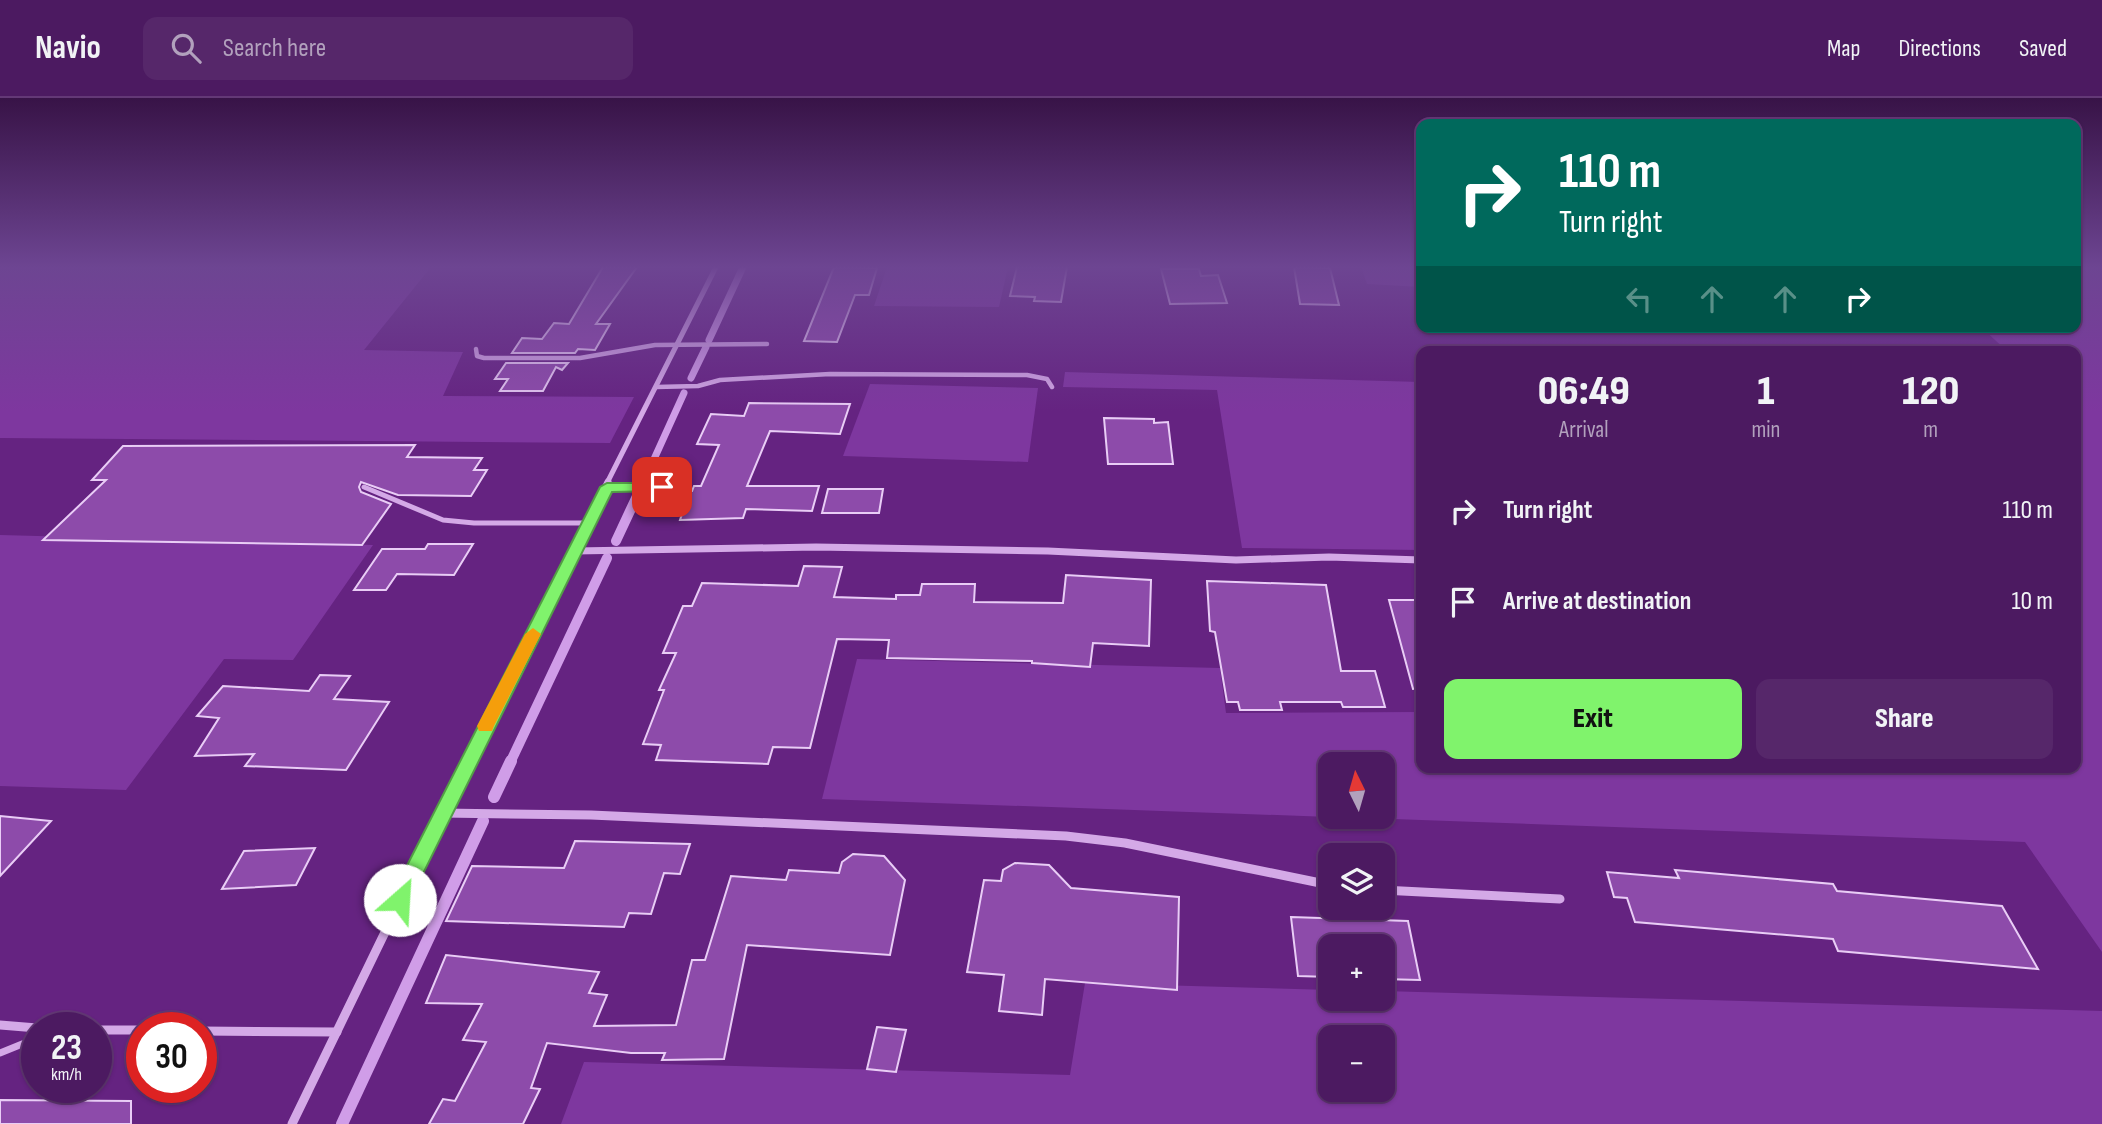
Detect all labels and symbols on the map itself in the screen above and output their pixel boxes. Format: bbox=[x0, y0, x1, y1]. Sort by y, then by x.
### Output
pin bbox=[632, 457, 692, 517]
north arrow bbox=[1318, 752, 1395, 830]
position arrow bbox=[363, 863, 437, 937]
speed limit sign: 30 bbox=[126, 1012, 217, 1103]

